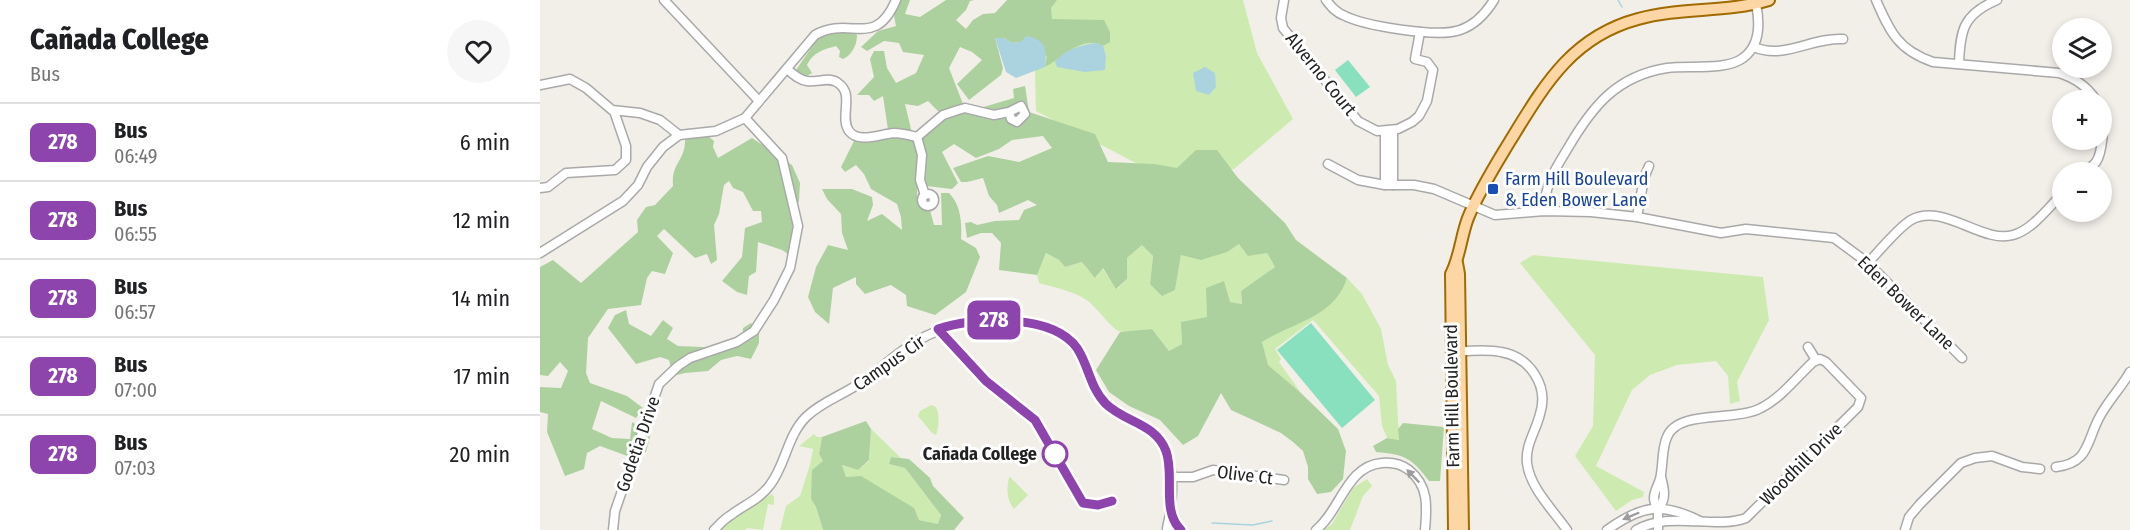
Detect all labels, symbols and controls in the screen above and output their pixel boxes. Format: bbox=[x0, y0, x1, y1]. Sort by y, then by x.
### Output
map controls bbox=[2052, 18, 2112, 222]
button: layers bbox=[2052, 18, 2112, 78]
button: heart bbox=[447, 20, 510, 83]
text: Cañada College bbox=[30, 23, 209, 56]
street label: Alverno Court bbox=[1281, 28, 1361, 120]
text: Bus bbox=[30, 62, 60, 86]
button: + bbox=[2052, 90, 2112, 150]
text: Bus bbox=[114, 117, 147, 144]
text: 278 bbox=[48, 129, 78, 155]
text: 6 min bbox=[460, 129, 510, 156]
text: 06:49 bbox=[114, 144, 158, 168]
button: − bbox=[2052, 162, 2112, 222]
place label: Farm Hill Boulevard & Eden Bower Lane bbox=[1505, 168, 1648, 211]
marker: Farm Hill Boulevard & Eden Bower Lane bbox=[1486, 182, 1500, 196]
text: Bus bbox=[114, 195, 147, 222]
text: 278 bbox=[48, 207, 78, 233]
text: 12 min bbox=[452, 207, 510, 234]
text: 06:55 bbox=[114, 222, 157, 246]
street label: Eden Bower Lane bbox=[1853, 251, 1959, 355]
text: Bus bbox=[114, 273, 147, 300]
text: 278 bbox=[48, 285, 78, 311]
text: 14 min bbox=[452, 285, 510, 312]
text: 06:57 bbox=[114, 300, 156, 324]
line badge: 278 bbox=[960, 300, 1028, 340]
text: 278 bbox=[979, 307, 1009, 333]
street label: Farm Hill Boulevard bbox=[1440, 324, 1464, 468]
street label: Campus Cir bbox=[849, 330, 930, 396]
text: Bus bbox=[114, 351, 147, 378]
text: 278 bbox=[48, 363, 78, 389]
text: 17 min bbox=[453, 363, 510, 390]
text: 07:00 bbox=[114, 378, 157, 402]
street label: Godetia Drive bbox=[611, 393, 665, 495]
street label: Woodhill Drive bbox=[1755, 418, 1847, 510]
text: Bus bbox=[114, 429, 147, 456]
text: 278 bbox=[48, 441, 78, 467]
text: 20 min bbox=[450, 441, 510, 468]
marker: Cañada College bbox=[1042, 441, 1068, 467]
place label: Cañada College bbox=[923, 443, 1037, 465]
text: 07:03 bbox=[114, 456, 156, 480]
street label: Olive Ct bbox=[1216, 461, 1274, 489]
one-way arrow bbox=[1406, 468, 1420, 483]
one-way arrow bbox=[1622, 511, 1640, 521]

